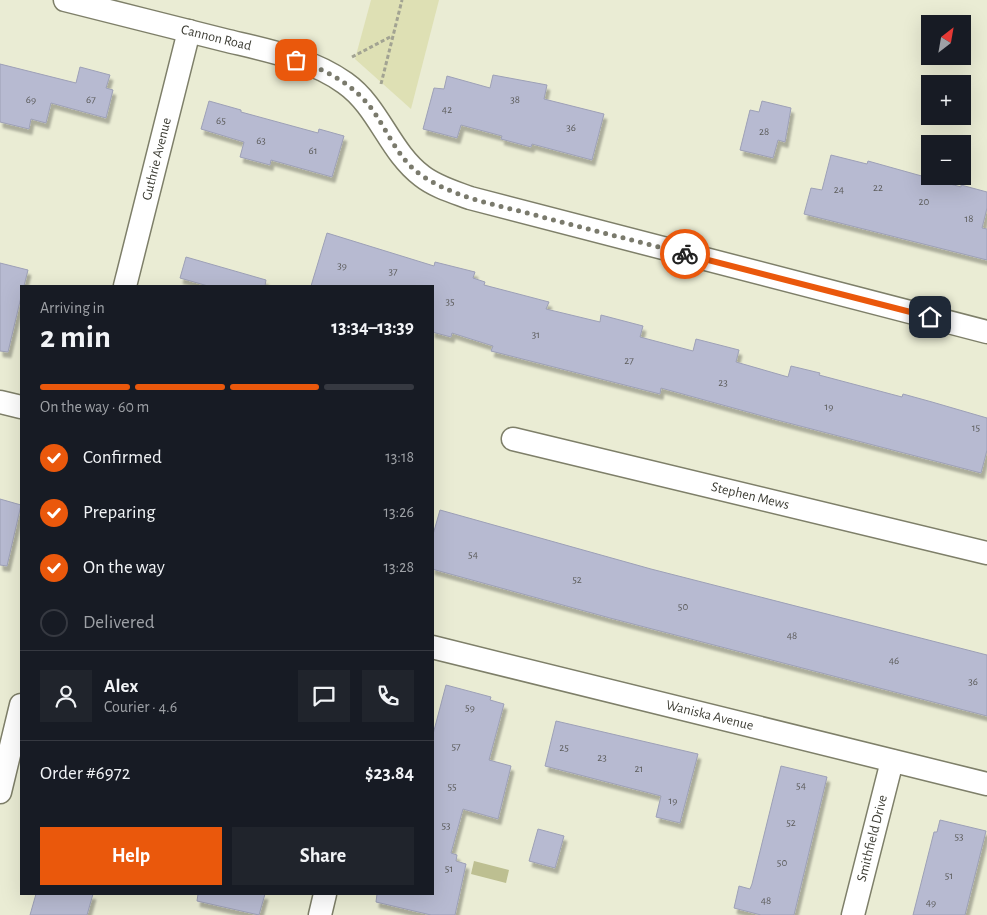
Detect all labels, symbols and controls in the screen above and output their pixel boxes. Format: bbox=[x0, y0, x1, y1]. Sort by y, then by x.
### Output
north arrow bbox=[921, 15, 971, 65]
map controls bbox=[921, 15, 971, 185]
street label: Cannon Road bbox=[180, 23, 253, 53]
pin bbox=[275, 39, 317, 81]
icon: bag bbox=[282, 46, 310, 74]
button: + bbox=[921, 75, 971, 125]
house number: 69 bbox=[26, 94, 36, 105]
house number: 67 bbox=[86, 94, 96, 105]
house number: 38 bbox=[510, 94, 520, 105]
house number: 42 bbox=[442, 104, 452, 115]
house number: 65 bbox=[216, 115, 226, 126]
street label: Guthrie Avenue bbox=[140, 116, 174, 202]
house number: 36 bbox=[566, 122, 576, 133]
house number: 28 bbox=[759, 126, 769, 137]
house number: 63 bbox=[256, 135, 266, 146]
button: − bbox=[921, 135, 971, 185]
house number: 61 bbox=[309, 145, 317, 156]
house number: 22 bbox=[873, 182, 883, 193]
house number: 24 bbox=[834, 184, 844, 195]
house number: 20 bbox=[919, 196, 930, 207]
house number: 18 bbox=[965, 213, 974, 224]
courier bbox=[660, 229, 710, 279]
icon: bike bbox=[671, 240, 699, 268]
house number: 39 bbox=[337, 260, 347, 271]
house number: 37 bbox=[388, 266, 398, 277]
house number: 35 bbox=[445, 296, 455, 307]
pin bbox=[909, 296, 951, 338]
text: Arriving in bbox=[40, 300, 105, 316]
icon: home bbox=[916, 303, 944, 331]
text: 13:34–13:39 bbox=[331, 318, 414, 337]
text: 2 min bbox=[40, 321, 111, 353]
house number: 31 bbox=[532, 329, 540, 340]
house number: 27 bbox=[624, 355, 634, 366]
house number: 23 bbox=[718, 377, 728, 388]
text: On the way · 60 m bbox=[40, 399, 149, 415]
house number: 19 bbox=[825, 401, 833, 412]
house number: 15 bbox=[972, 422, 981, 433]
icon: check bbox=[40, 444, 68, 472]
text: Confirmed bbox=[83, 448, 162, 467]
text: 13:18 bbox=[385, 449, 414, 465]
street label: Stephen Mews bbox=[710, 480, 791, 512]
icon: check bbox=[40, 499, 68, 527]
text: Preparing bbox=[83, 503, 156, 522]
text: 13:26 bbox=[383, 504, 414, 520]
house number: 54 bbox=[468, 549, 478, 560]
icon: check bbox=[40, 554, 68, 582]
text: On the way bbox=[83, 558, 165, 577]
text: 13:28 bbox=[383, 559, 414, 575]
house number: 52 bbox=[572, 574, 582, 585]
house number: 50 bbox=[678, 601, 688, 612]
text: Delivered bbox=[83, 613, 155, 632]
house number: 48 bbox=[787, 630, 797, 641]
house number: 46 bbox=[889, 655, 899, 666]
button: person bbox=[40, 670, 92, 722]
button: chat bbox=[298, 670, 350, 722]
button: phone bbox=[362, 670, 414, 722]
house number: 36 bbox=[968, 676, 978, 687]
text: Alex bbox=[104, 677, 138, 696]
street label: Waniska Avenue bbox=[664, 698, 755, 733]
text: Courier · 4.6 bbox=[104, 699, 177, 715]
house number: 59 bbox=[465, 702, 475, 713]
house number: 57 bbox=[451, 741, 461, 752]
house number: 25 bbox=[559, 742, 569, 753]
house number: 23 bbox=[597, 752, 607, 763]
house number: 21 bbox=[635, 763, 643, 774]
text: Order #6972 bbox=[40, 764, 130, 783]
text: $23.84 bbox=[365, 764, 414, 783]
house number: 54 bbox=[796, 780, 806, 791]
house number: 55 bbox=[447, 781, 457, 792]
street label: Smithfield Drive bbox=[855, 794, 890, 883]
house number: 19 bbox=[669, 795, 677, 806]
house number: 52 bbox=[786, 817, 796, 828]
house number: 53 bbox=[441, 820, 451, 831]
button: Help bbox=[40, 827, 222, 885]
button: Share bbox=[232, 827, 414, 885]
house number: 53 bbox=[954, 831, 964, 842]
house number: 50 bbox=[777, 857, 787, 868]
house number: 51 bbox=[445, 863, 453, 874]
house number: 51 bbox=[945, 870, 953, 881]
house number: 48 bbox=[761, 895, 771, 906]
house number: 49 bbox=[926, 897, 936, 908]

